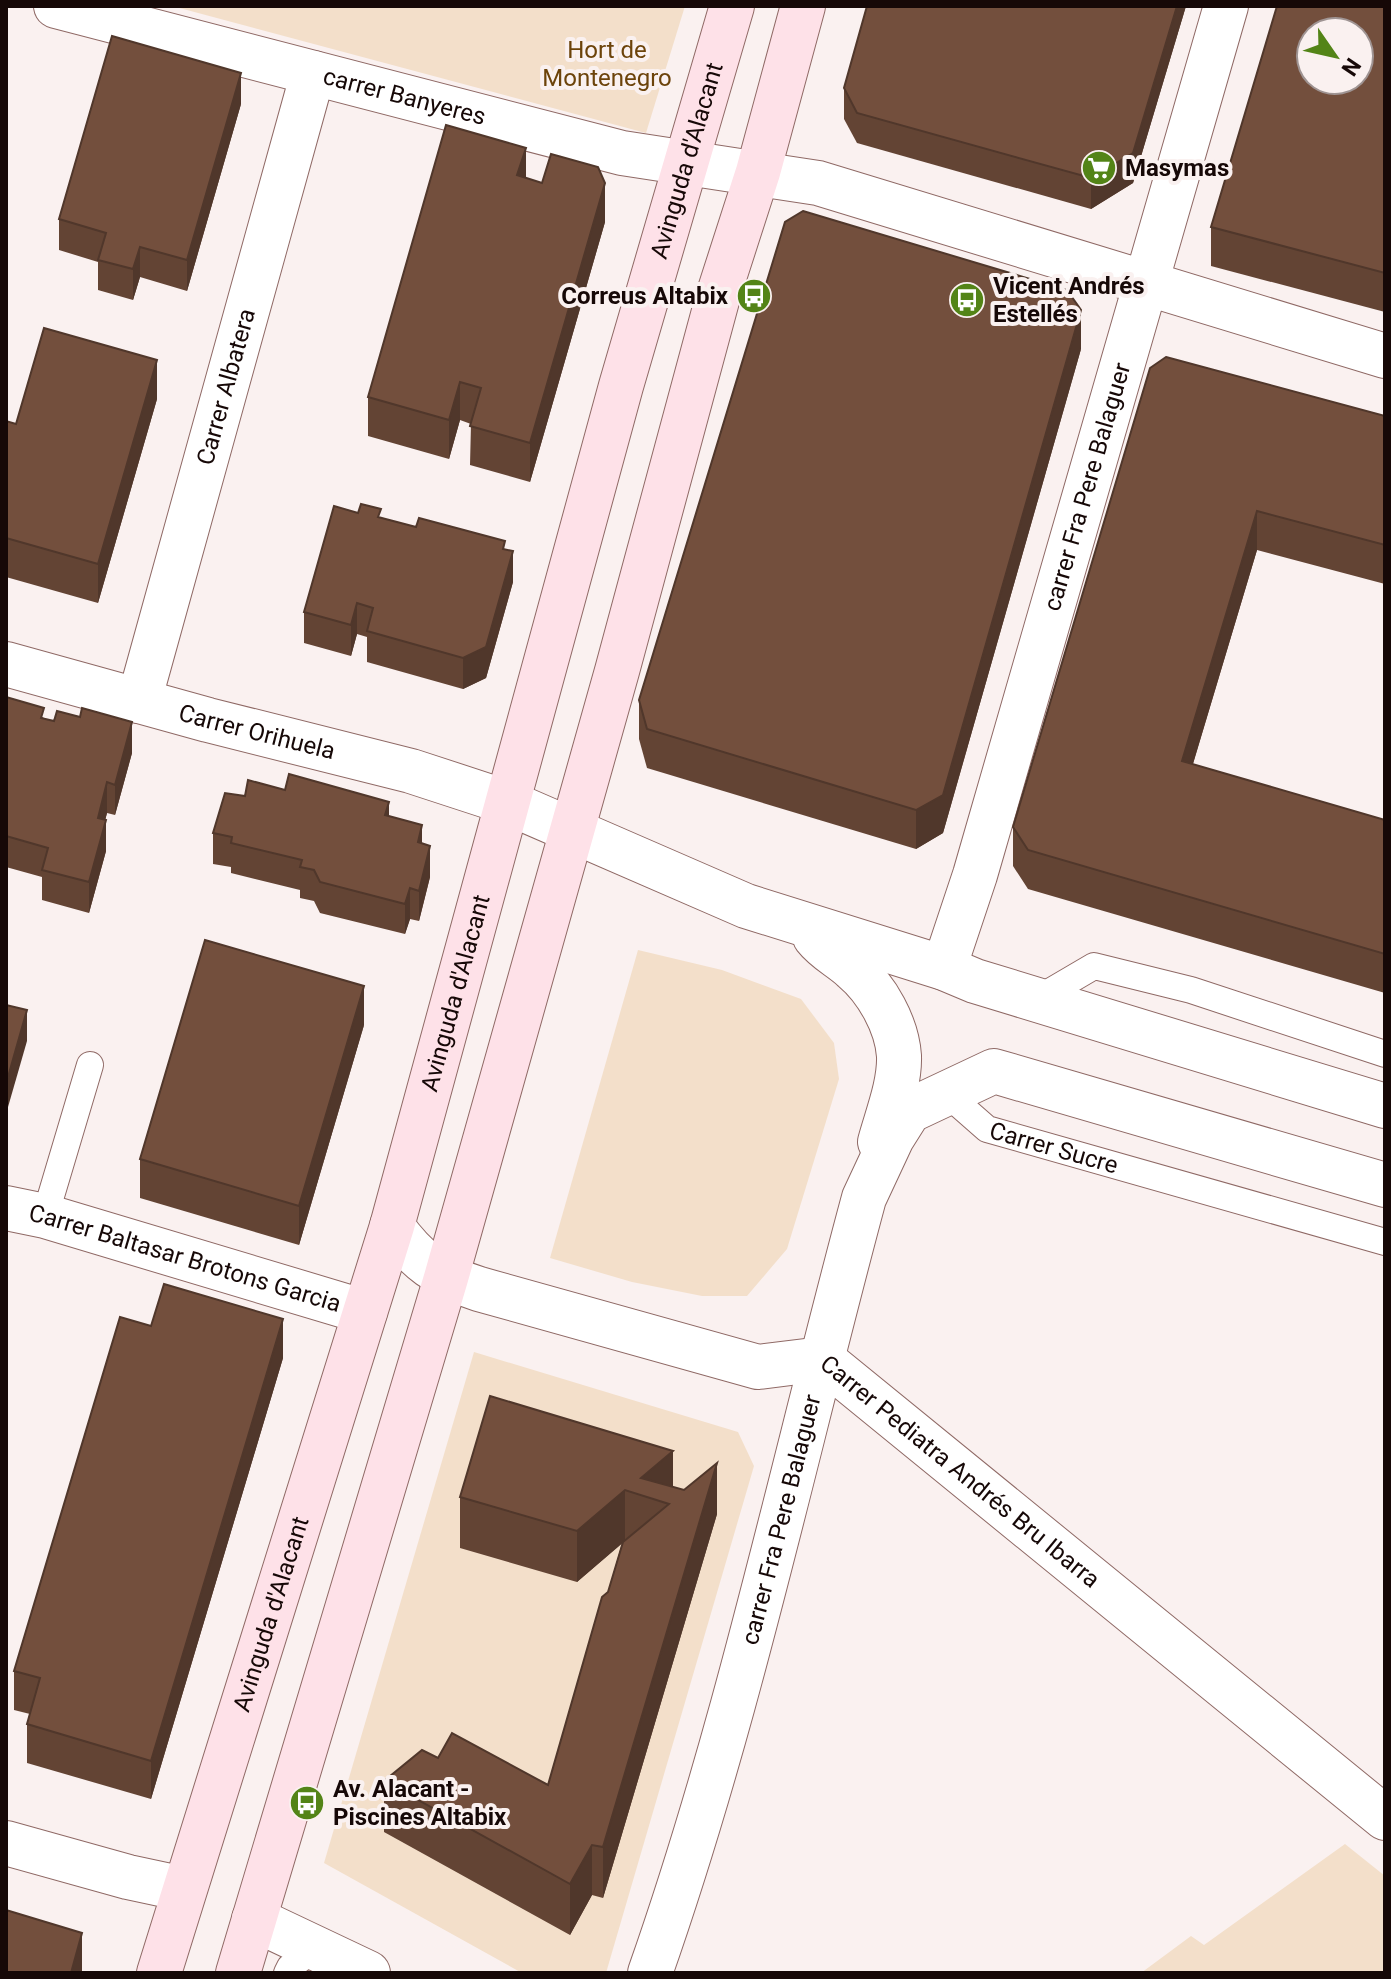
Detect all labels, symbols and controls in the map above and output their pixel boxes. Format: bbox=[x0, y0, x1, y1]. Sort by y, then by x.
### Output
north arrow bbox=[1295, 16, 1375, 96]
park label: Hort de Montenegro bbox=[542, 36, 672, 92]
text: N bbox=[1336, 53, 1366, 80]
street label: Avinguda d'Alacant bbox=[645, 59, 729, 262]
street label: carrer Banyeres bbox=[320, 62, 489, 131]
supermarket icon: Masymas bbox=[1080, 149, 1118, 187]
place label: Masymas bbox=[1125, 154, 1229, 182]
place label: Vicent Andrés Estellés bbox=[993, 272, 1145, 328]
bus stop icon: Correus Altabix bbox=[735, 277, 773, 315]
bus stop icon: Vicent Andrés Estellés bbox=[948, 281, 986, 319]
place label: Correus Altabix bbox=[561, 282, 729, 310]
street label: Carrer Albatera bbox=[191, 306, 261, 468]
street label: carrer Fra Pere Balaguer bbox=[1038, 360, 1136, 614]
street label: Carrer Orihuela bbox=[176, 699, 338, 765]
street label: Avinguda d'Alacant bbox=[415, 891, 496, 1094]
street label: Carrer Sucre bbox=[986, 1116, 1121, 1179]
street label: Carrer Baltasar Brotons Garcia bbox=[27, 1199, 344, 1318]
street label: Carrer Pediatra Andrés Bru Ibarra bbox=[815, 1349, 1105, 1594]
street label: carrer Fra Pere Balaguer bbox=[736, 1392, 827, 1648]
street label: Avinguda d'Alacant bbox=[227, 1513, 315, 1715]
place label: Av. Alacant - Piscines Altabix bbox=[333, 1775, 507, 1831]
bus stop icon: Av. Alacant - Piscines Altabix bbox=[288, 1784, 326, 1822]

